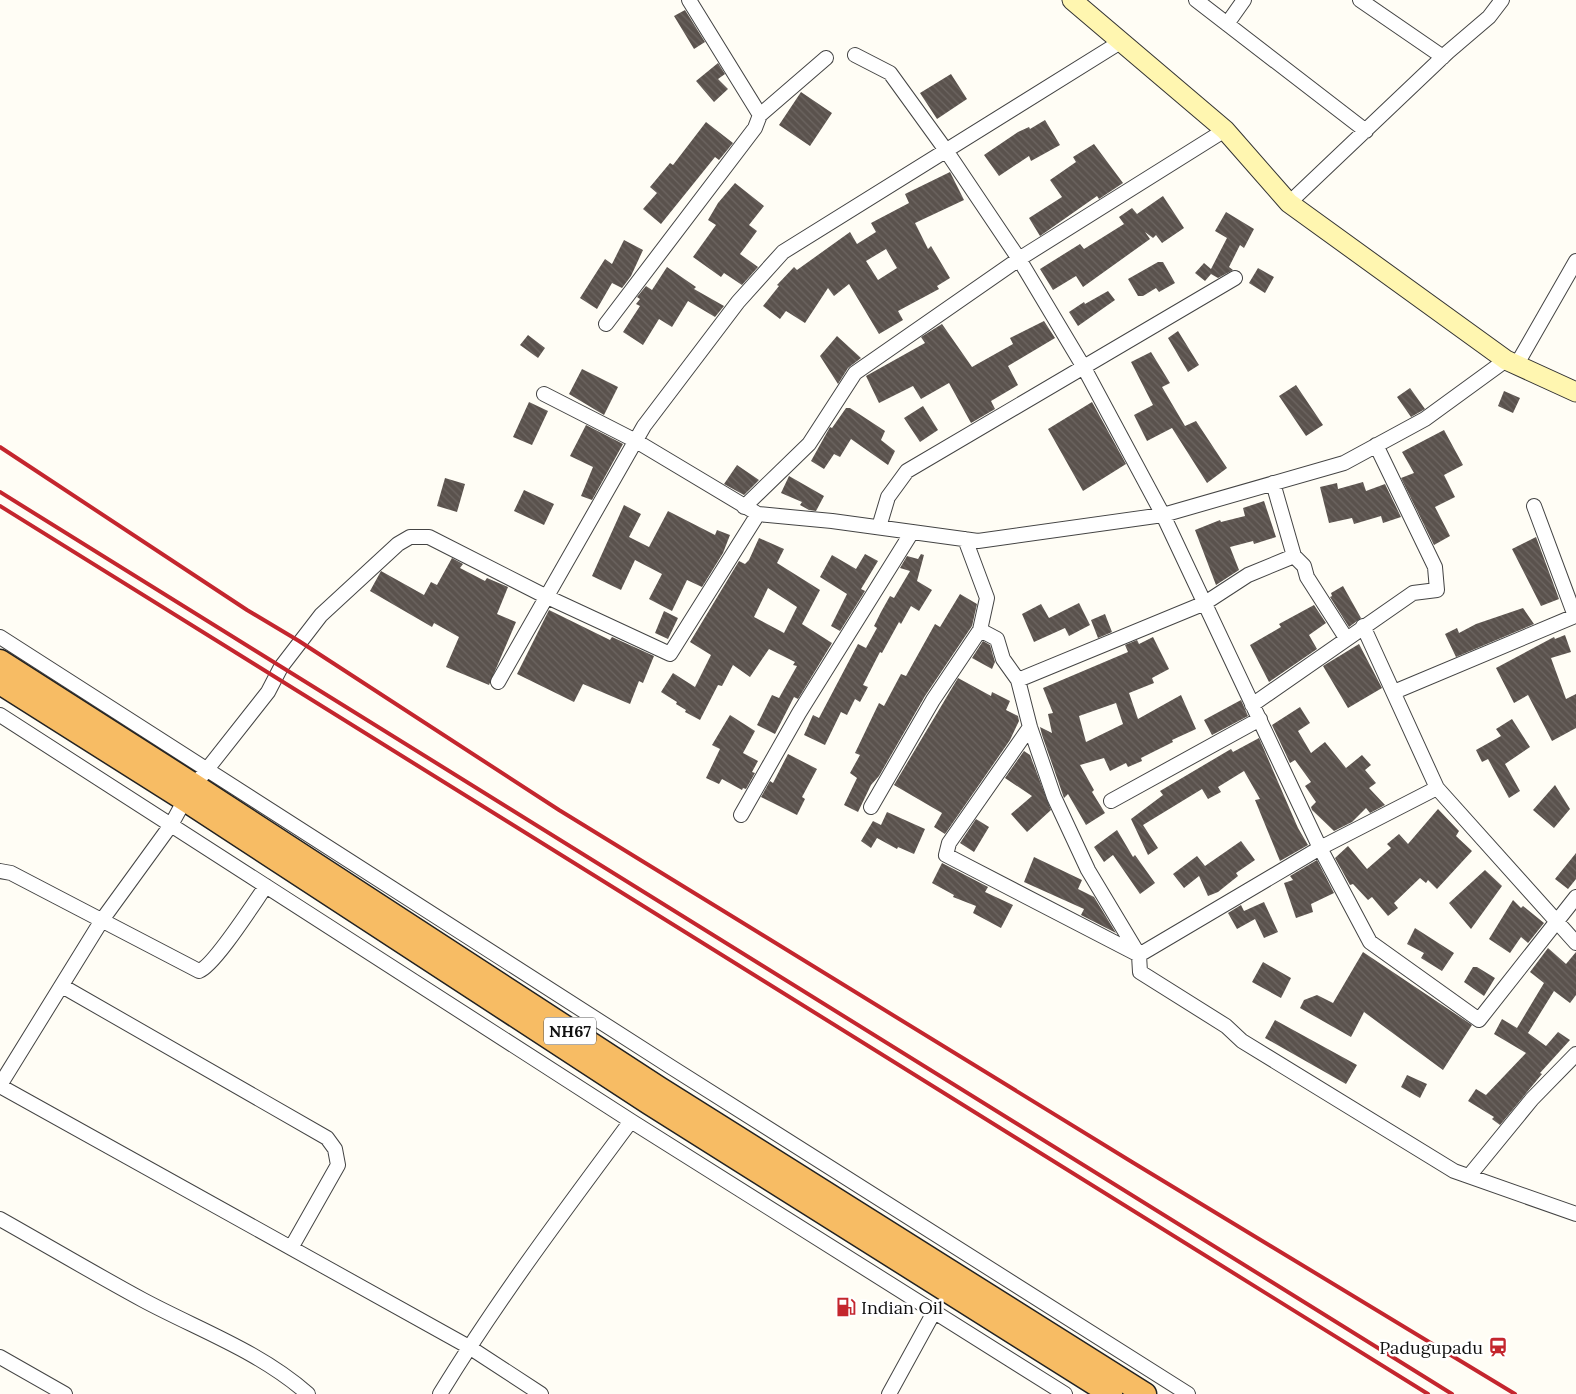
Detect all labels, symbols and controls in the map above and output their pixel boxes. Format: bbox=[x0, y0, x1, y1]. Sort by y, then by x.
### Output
road number: NH67 bbox=[544, 1018, 596, 1044]
fuel station icon: Indian Oil bbox=[835, 1296, 857, 1318]
place label: Indian Oil bbox=[861, 1296, 943, 1319]
place label: Padugupadu bbox=[1379, 1336, 1483, 1359]
station icon: Padugupadu bbox=[1487, 1336, 1509, 1358]

